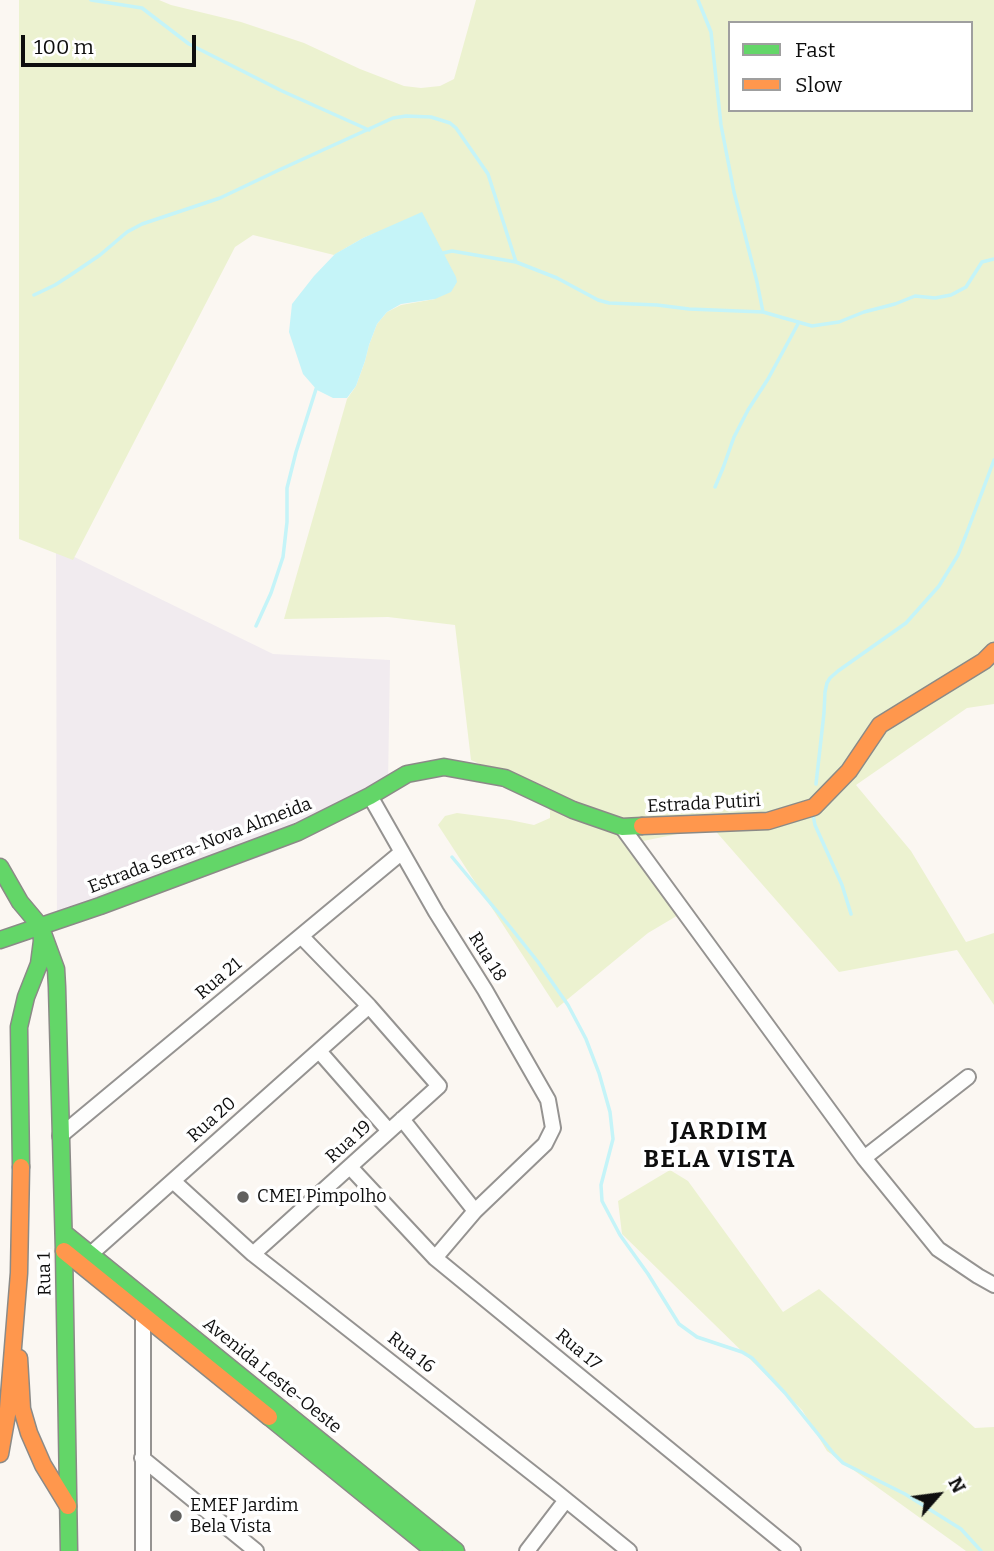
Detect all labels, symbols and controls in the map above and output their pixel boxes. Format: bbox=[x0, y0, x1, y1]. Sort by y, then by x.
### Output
scale bar bbox=[24, 21, 200, 65]
legend bbox=[728, 21, 973, 112]
text: 100 m bbox=[34, 34, 94, 60]
text: Fast bbox=[795, 37, 835, 63]
text: Slow bbox=[795, 72, 842, 98]
street label: Estrada Putiri bbox=[647, 790, 761, 818]
street label: Estrada Serra-Nova Almeida bbox=[85, 793, 315, 899]
street label: Rua 18 bbox=[463, 928, 511, 986]
street label: Rua 21 bbox=[192, 954, 246, 1004]
street label: Rua 20 bbox=[183, 1093, 241, 1147]
street label: Rua 19 bbox=[322, 1116, 376, 1168]
district label: JARDIM BELA VISTA bbox=[645, 1118, 795, 1174]
place label: CMEI Pimpolho bbox=[257, 1186, 387, 1208]
marker: CMEI Pimpolho bbox=[235, 1189, 251, 1205]
street label: Rua 1 bbox=[34, 1252, 56, 1296]
street label: Avenida Leste-Oeste bbox=[198, 1314, 346, 1438]
street label: Rua 17 bbox=[551, 1325, 605, 1375]
street label: Rua 16 bbox=[383, 1328, 439, 1378]
north arrow bbox=[903, 1460, 973, 1530]
text: N bbox=[943, 1473, 971, 1497]
place label: EMEF Jardim Bela Vista bbox=[190, 1495, 298, 1538]
marker: EMEF Jardim Bela Vista bbox=[168, 1508, 184, 1524]

